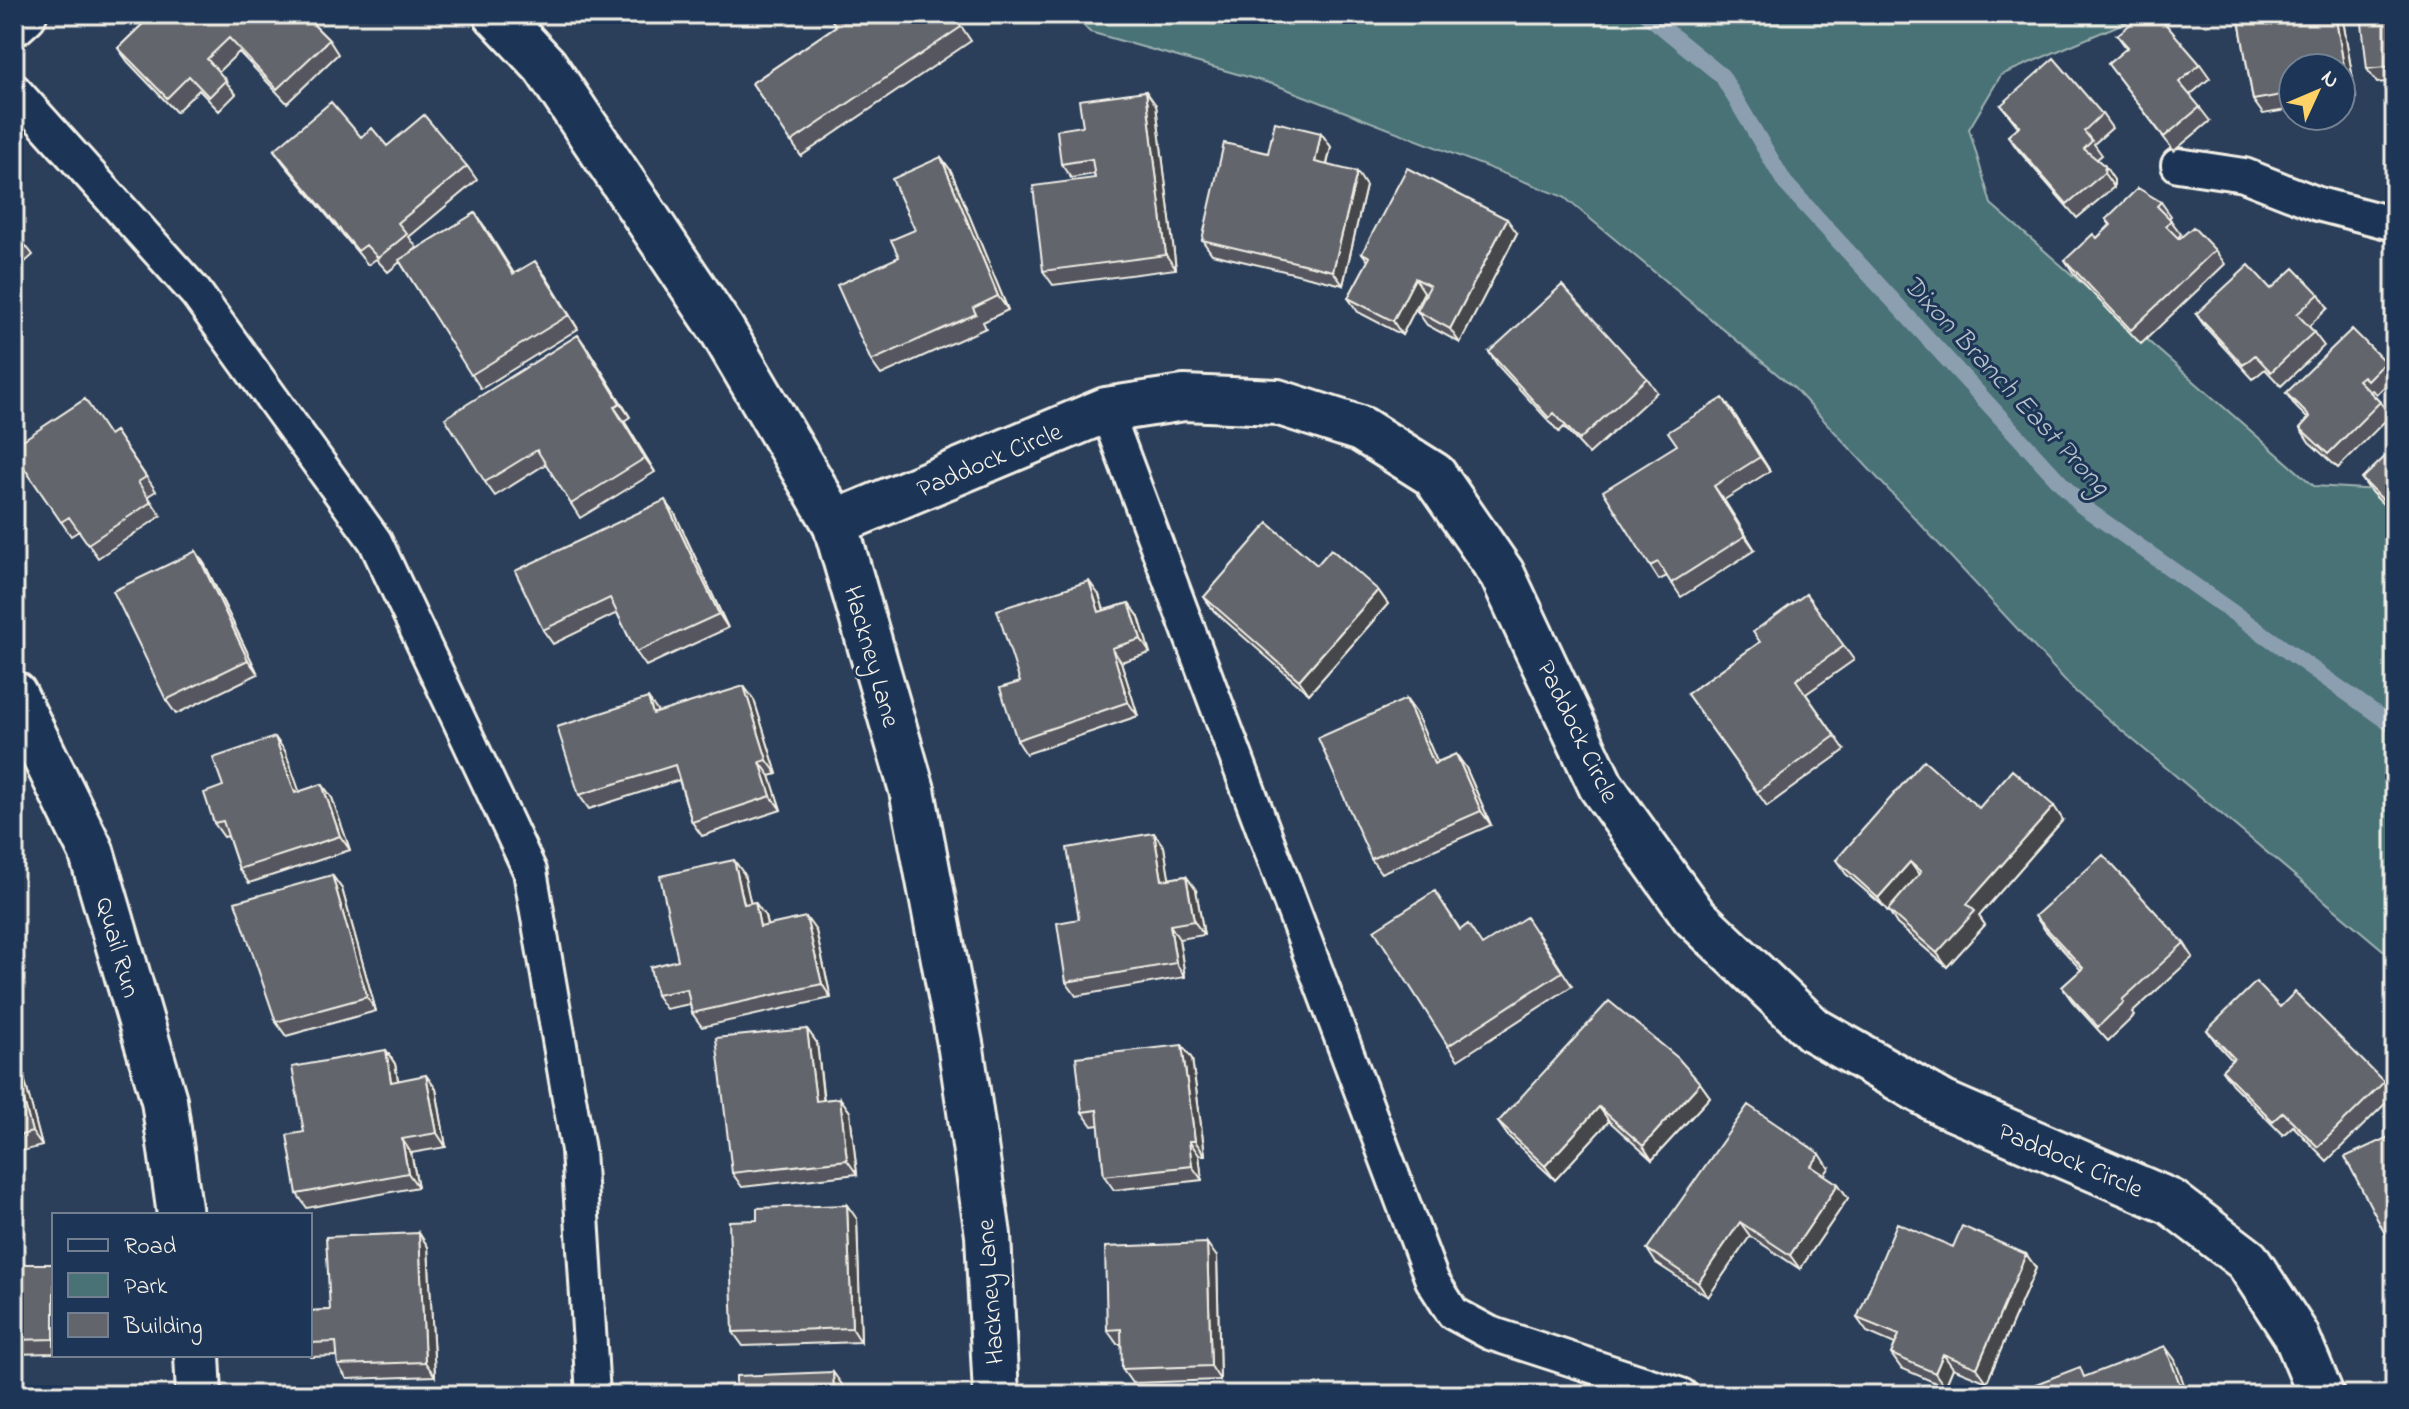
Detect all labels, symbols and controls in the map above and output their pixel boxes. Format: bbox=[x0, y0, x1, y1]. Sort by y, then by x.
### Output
north arrow bbox=[2277, 52, 2357, 132]
text: N bbox=[2313, 64, 2346, 97]
water label: Dixon Branch East Prong bbox=[1892, 267, 2120, 507]
street label: Paddock Circle bbox=[912, 414, 1069, 509]
street label: Hackney Lane bbox=[832, 582, 909, 732]
street label: Paddock Circle bbox=[1525, 655, 1627, 810]
street label: Quail Run bbox=[84, 893, 149, 1003]
street label: Paddock Circle bbox=[1991, 1114, 2149, 1210]
legend bbox=[52, 1213, 312, 1357]
street label: Hackney Lane bbox=[968, 1217, 1016, 1366]
text: Road bbox=[124, 1230, 177, 1265]
text: Park bbox=[124, 1270, 168, 1305]
text: Building bbox=[123, 1310, 203, 1345]

